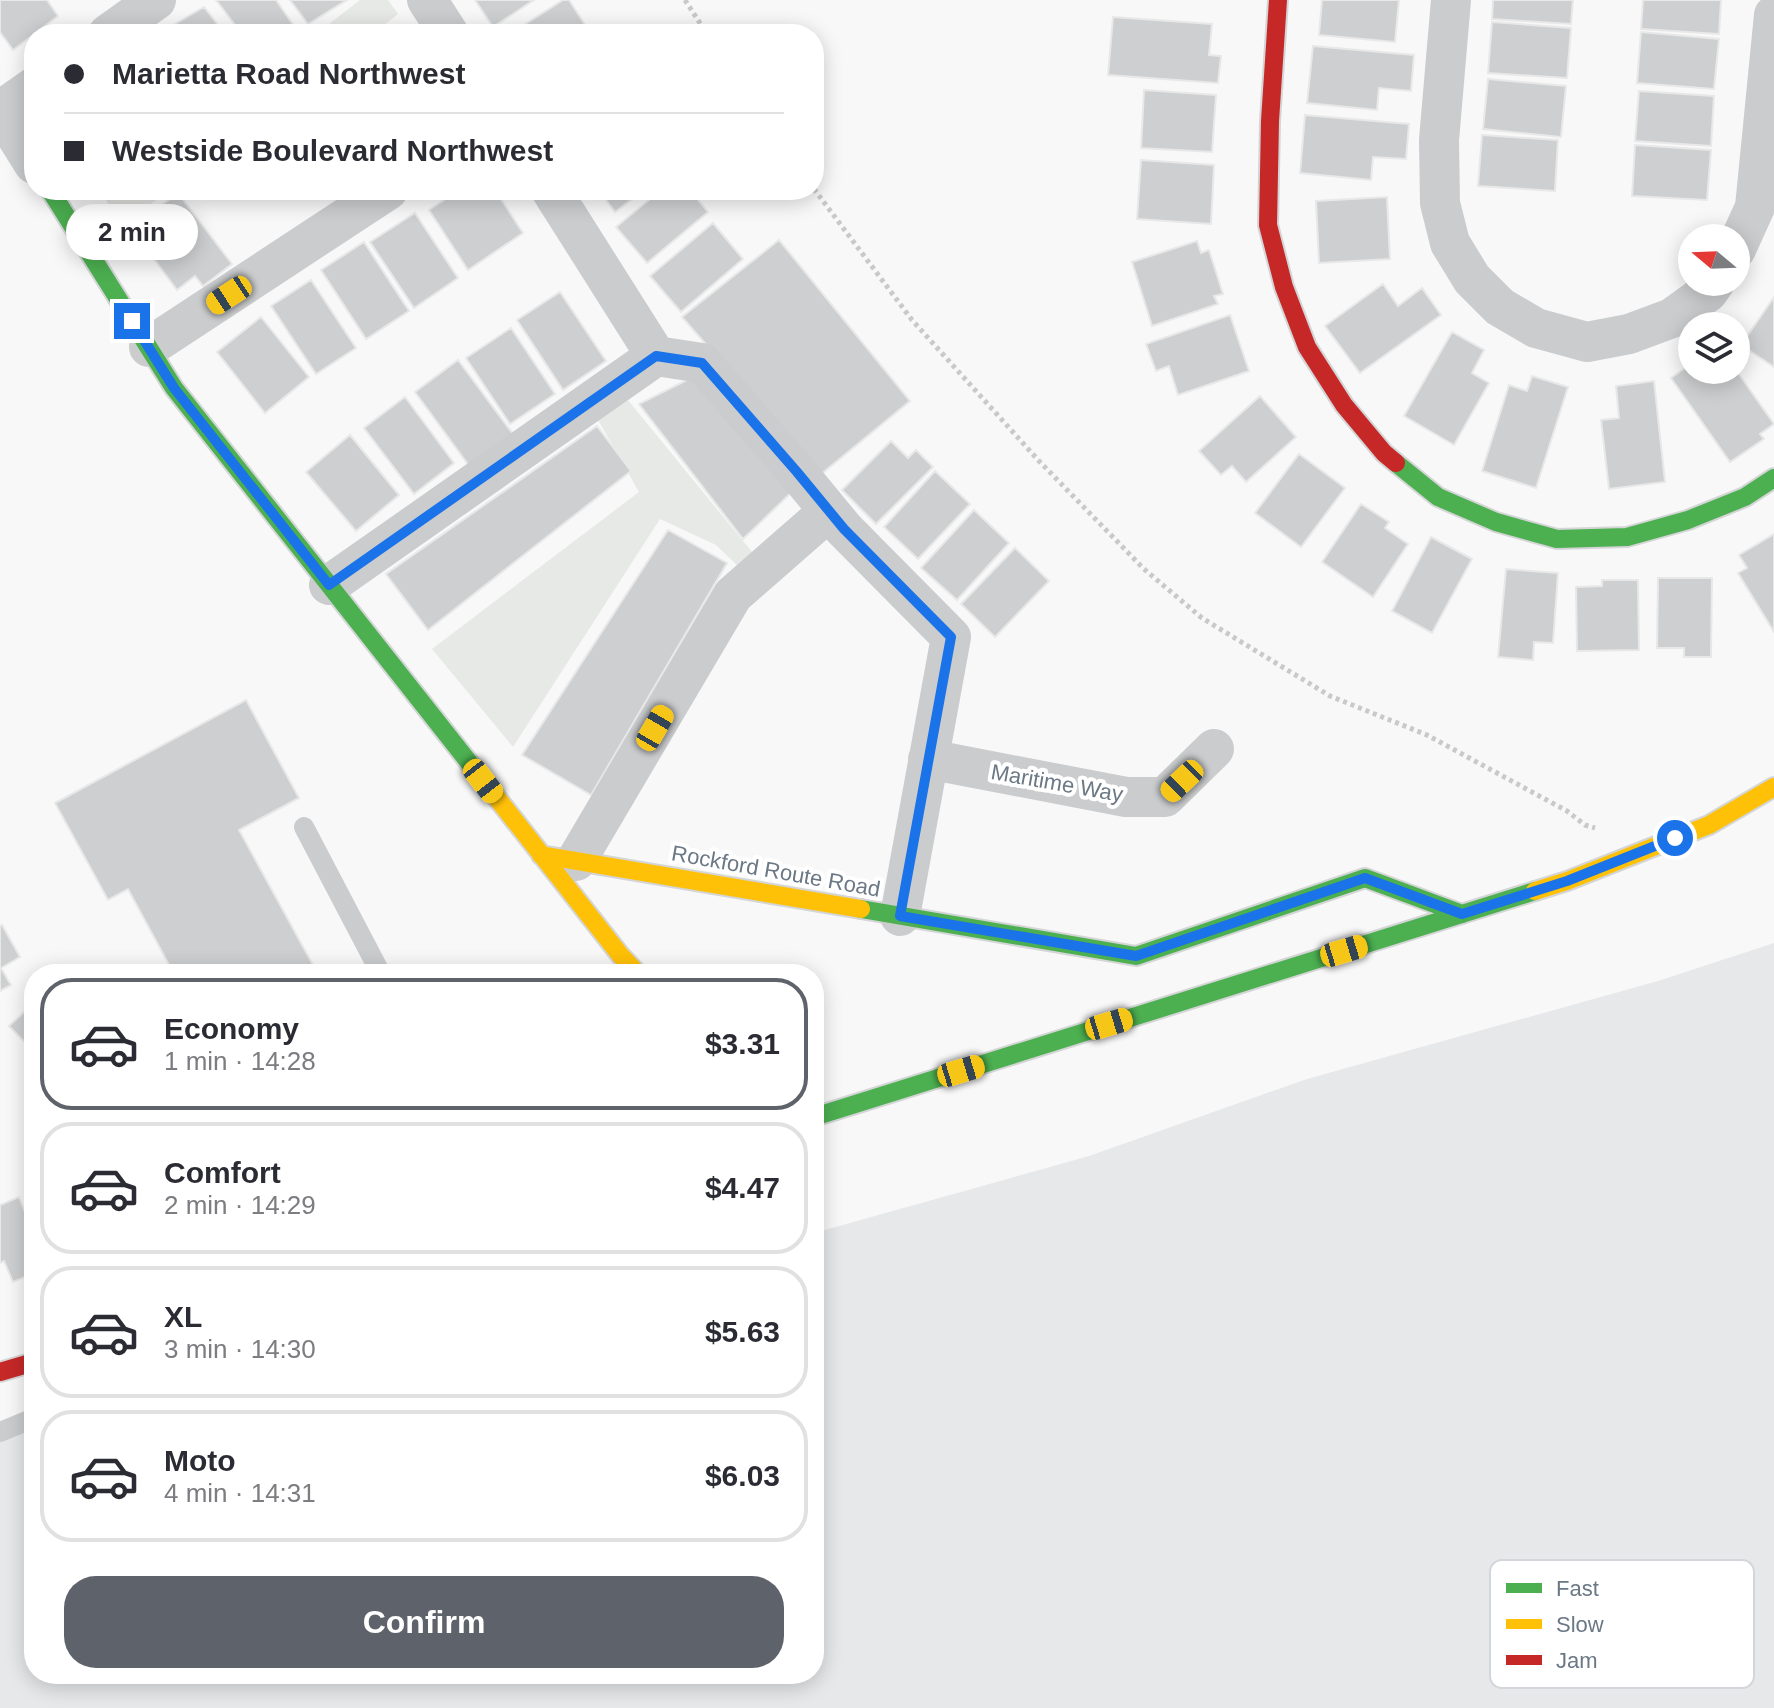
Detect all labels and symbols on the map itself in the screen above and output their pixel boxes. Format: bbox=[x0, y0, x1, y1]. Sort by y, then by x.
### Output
callout: 2 min bbox=[66, 205, 198, 261]
north arrow bbox=[1678, 224, 1750, 296]
car bbox=[202, 272, 256, 318]
route end bbox=[114, 303, 150, 339]
car bbox=[633, 701, 677, 755]
car bbox=[459, 755, 507, 807]
car bbox=[1156, 756, 1208, 806]
street label: Maritime Way bbox=[989, 759, 1125, 807]
route start bbox=[1657, 820, 1693, 856]
street label: Rockford Route Road bbox=[670, 840, 882, 902]
car bbox=[1318, 933, 1370, 969]
car bbox=[1083, 1006, 1135, 1042]
car bbox=[935, 1053, 987, 1089]
legend bbox=[1490, 1560, 1754, 1688]
text: Fast bbox=[1556, 1576, 1599, 1601]
text: Slow bbox=[1556, 1612, 1604, 1637]
text: Jam bbox=[1556, 1648, 1598, 1673]

